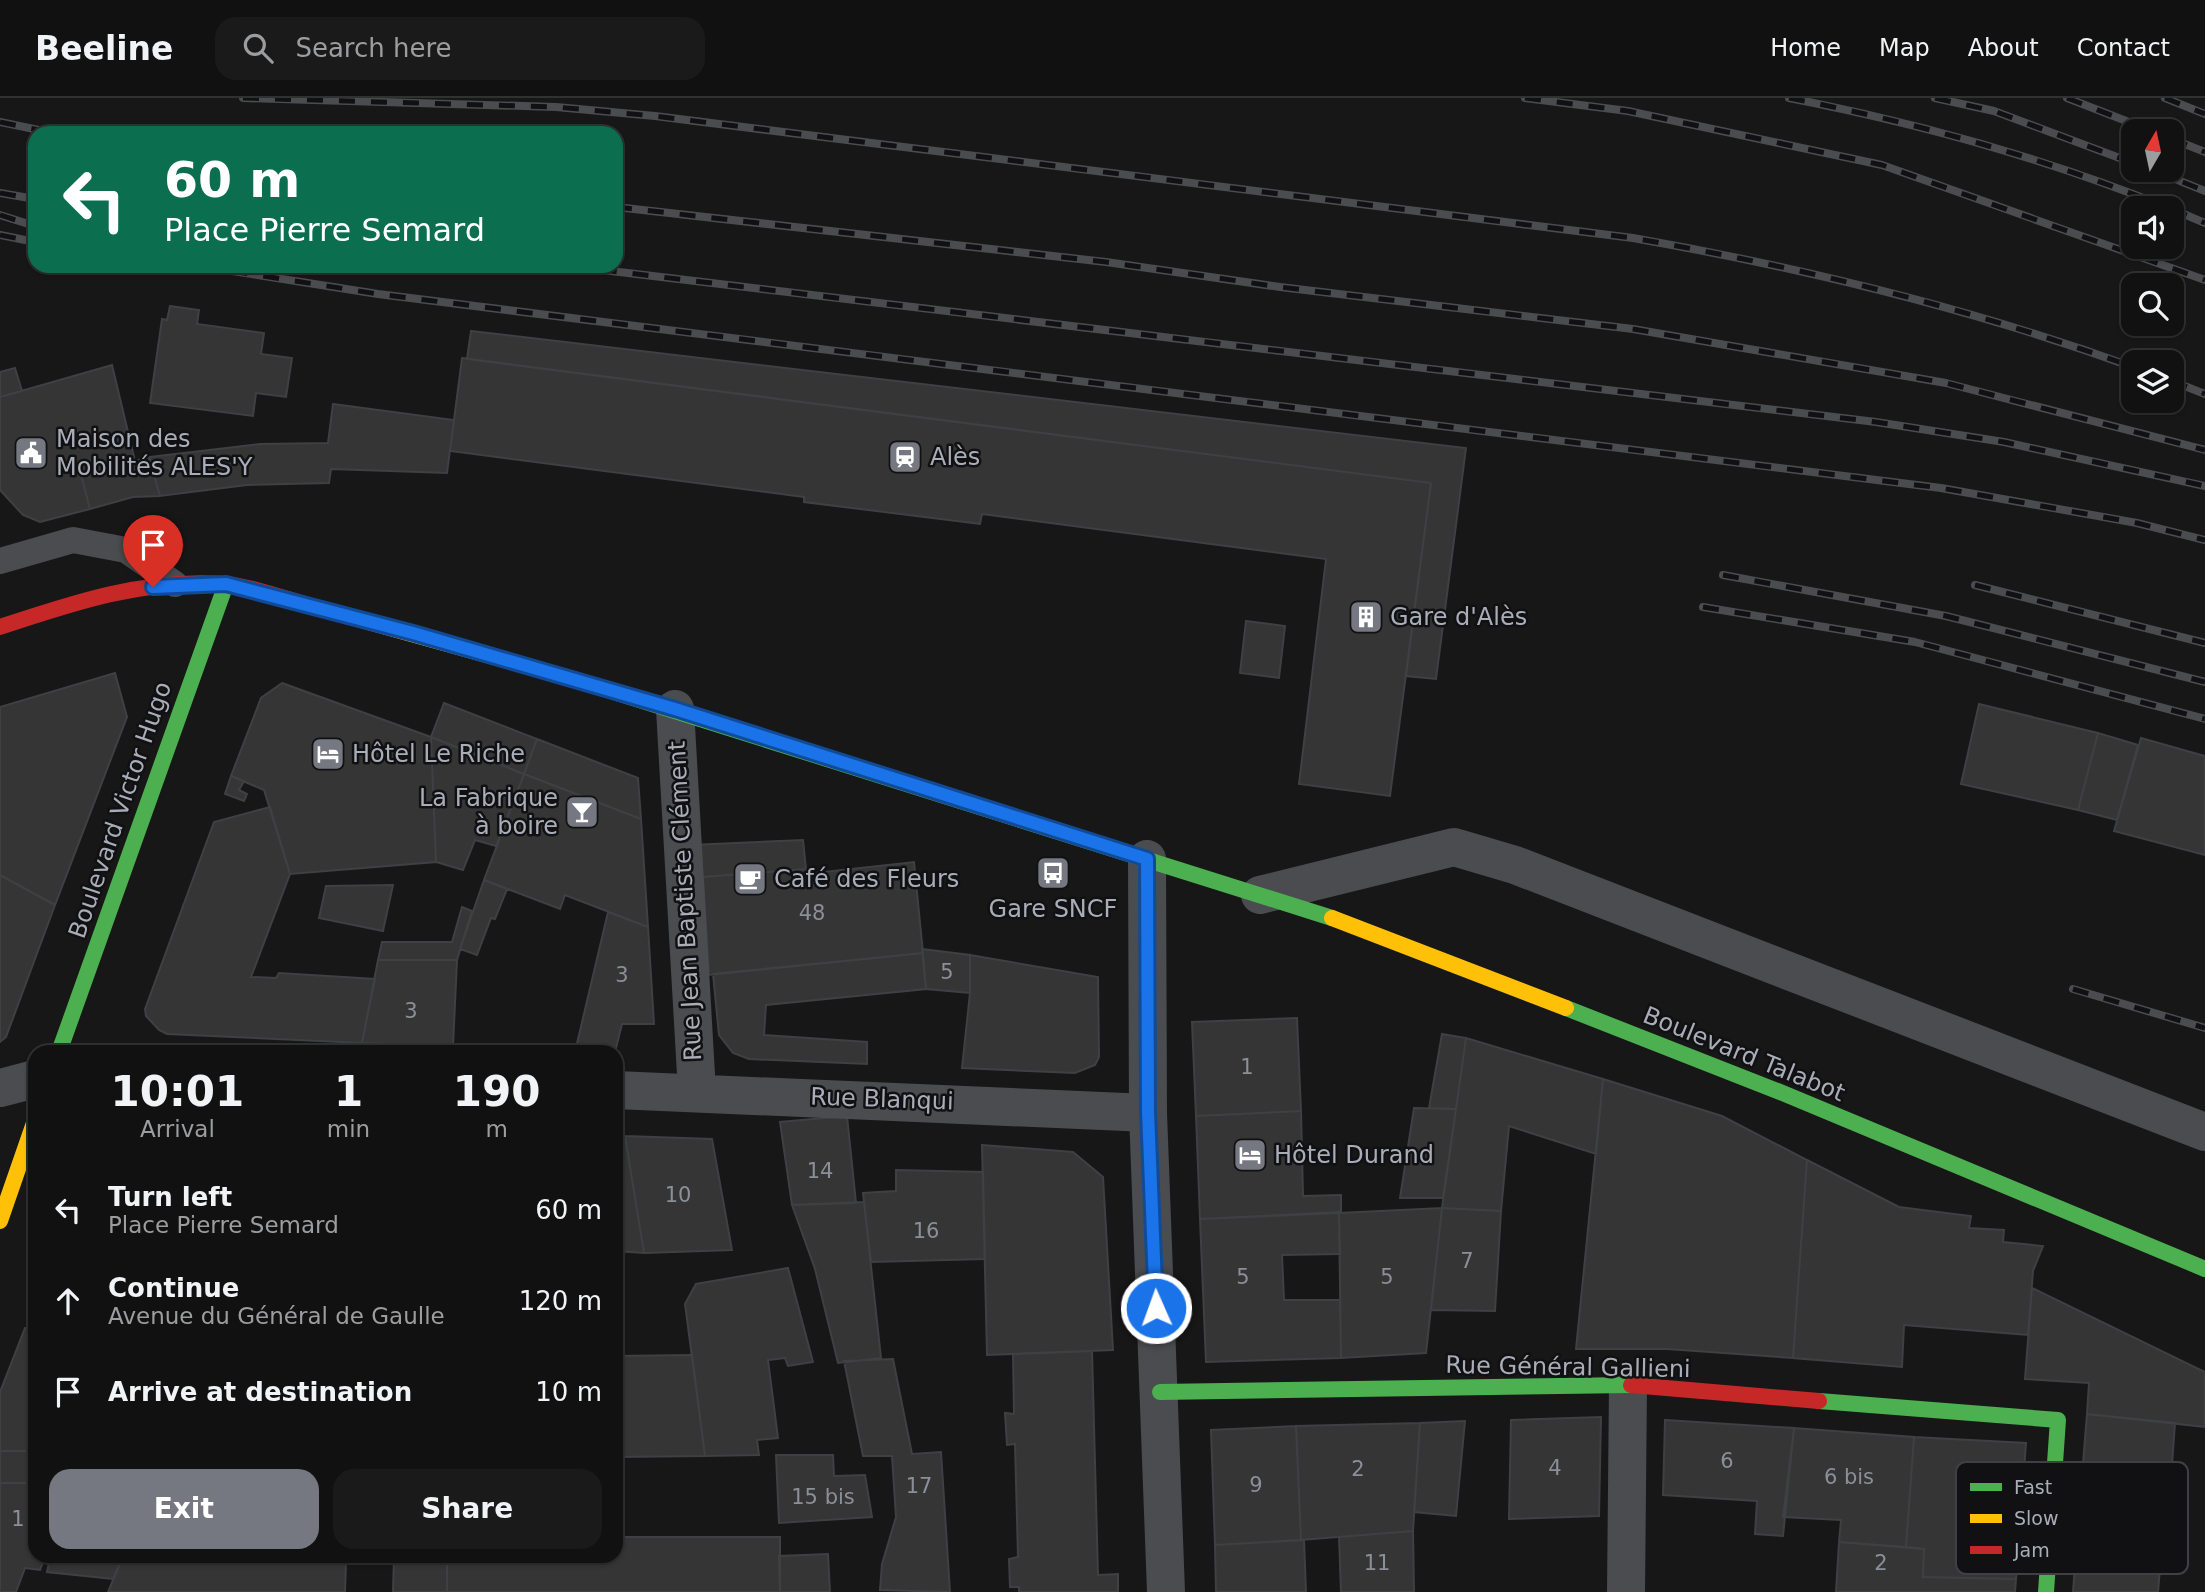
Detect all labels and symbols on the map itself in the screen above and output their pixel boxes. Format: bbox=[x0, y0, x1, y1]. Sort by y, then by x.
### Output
north arrow bbox=[2121, 119, 2184, 182]
place label: Maison des Mobilités ALES'Y bbox=[56, 425, 253, 481]
public building icon: Maison des Mobilités ALES'Y bbox=[12, 434, 50, 472]
station icon: Alès bbox=[886, 438, 924, 476]
place label: Alès bbox=[930, 443, 980, 471]
pin bbox=[123, 515, 183, 587]
building icon: Gare d'Alès bbox=[1347, 598, 1385, 636]
place label: Gare d'Alès bbox=[1390, 603, 1527, 631]
street label: Boulevard Victor Hugo bbox=[63, 678, 177, 942]
hotel icon: Hôtel Le Riche bbox=[309, 735, 347, 773]
place label: Hôtel Le Riche bbox=[352, 740, 525, 768]
street label: Rue Jean Baptiste Clément bbox=[663, 740, 707, 1062]
place label: La Fabrique à boire bbox=[419, 784, 558, 840]
bar icon: La Fabrique à boire bbox=[563, 793, 601, 831]
bus stop icon: Gare SNCF bbox=[1034, 854, 1072, 892]
cafe icon: Café des Fleurs bbox=[731, 860, 769, 898]
place label: Café des Fleurs bbox=[774, 865, 959, 893]
place label: Gare SNCF bbox=[989, 895, 1117, 923]
house number: 48 bbox=[799, 901, 825, 925]
house number: 5 bbox=[940, 960, 954, 984]
house number: 3 bbox=[615, 963, 629, 987]
house number: 3 bbox=[404, 999, 418, 1023]
street label: Boulevard Talabot bbox=[1639, 1001, 1849, 1107]
house number: 1 bbox=[1240, 1055, 1254, 1079]
street label: Rue Blanqui bbox=[810, 1083, 954, 1115]
hotel icon: Hôtel Durand bbox=[1231, 1136, 1269, 1174]
place label: Hôtel Durand bbox=[1274, 1141, 1434, 1169]
house number: 14 bbox=[807, 1159, 833, 1183]
house number: 10 bbox=[665, 1183, 691, 1207]
house number: 16 bbox=[913, 1219, 939, 1243]
house number: 7 bbox=[1460, 1249, 1474, 1273]
house number: 5 bbox=[1236, 1265, 1250, 1289]
house number: 5 bbox=[1380, 1265, 1394, 1289]
position arrow bbox=[1119, 1271, 1193, 1345]
street label: Rue Général Gallieni bbox=[1445, 1351, 1691, 1383]
house number: 6 bbox=[1720, 1449, 1734, 1473]
house number: 4 bbox=[1548, 1456, 1562, 1480]
house number: 2 bbox=[1351, 1457, 1365, 1481]
legend bbox=[1956, 1462, 2188, 1574]
house number: 6 bis bbox=[1824, 1465, 1874, 1489]
house number: 9 bbox=[1249, 1473, 1263, 1497]
house number: 17 bbox=[906, 1474, 932, 1498]
text: Fast bbox=[2014, 1476, 2052, 1498]
house number: 15 bis bbox=[791, 1485, 855, 1509]
house number: 1 bbox=[11, 1507, 25, 1531]
text: Slow bbox=[2014, 1507, 2059, 1529]
text: Jam bbox=[2013, 1539, 2050, 1561]
house number: 11 bbox=[1364, 1551, 1390, 1575]
house number: 2 bbox=[1874, 1551, 1888, 1575]

